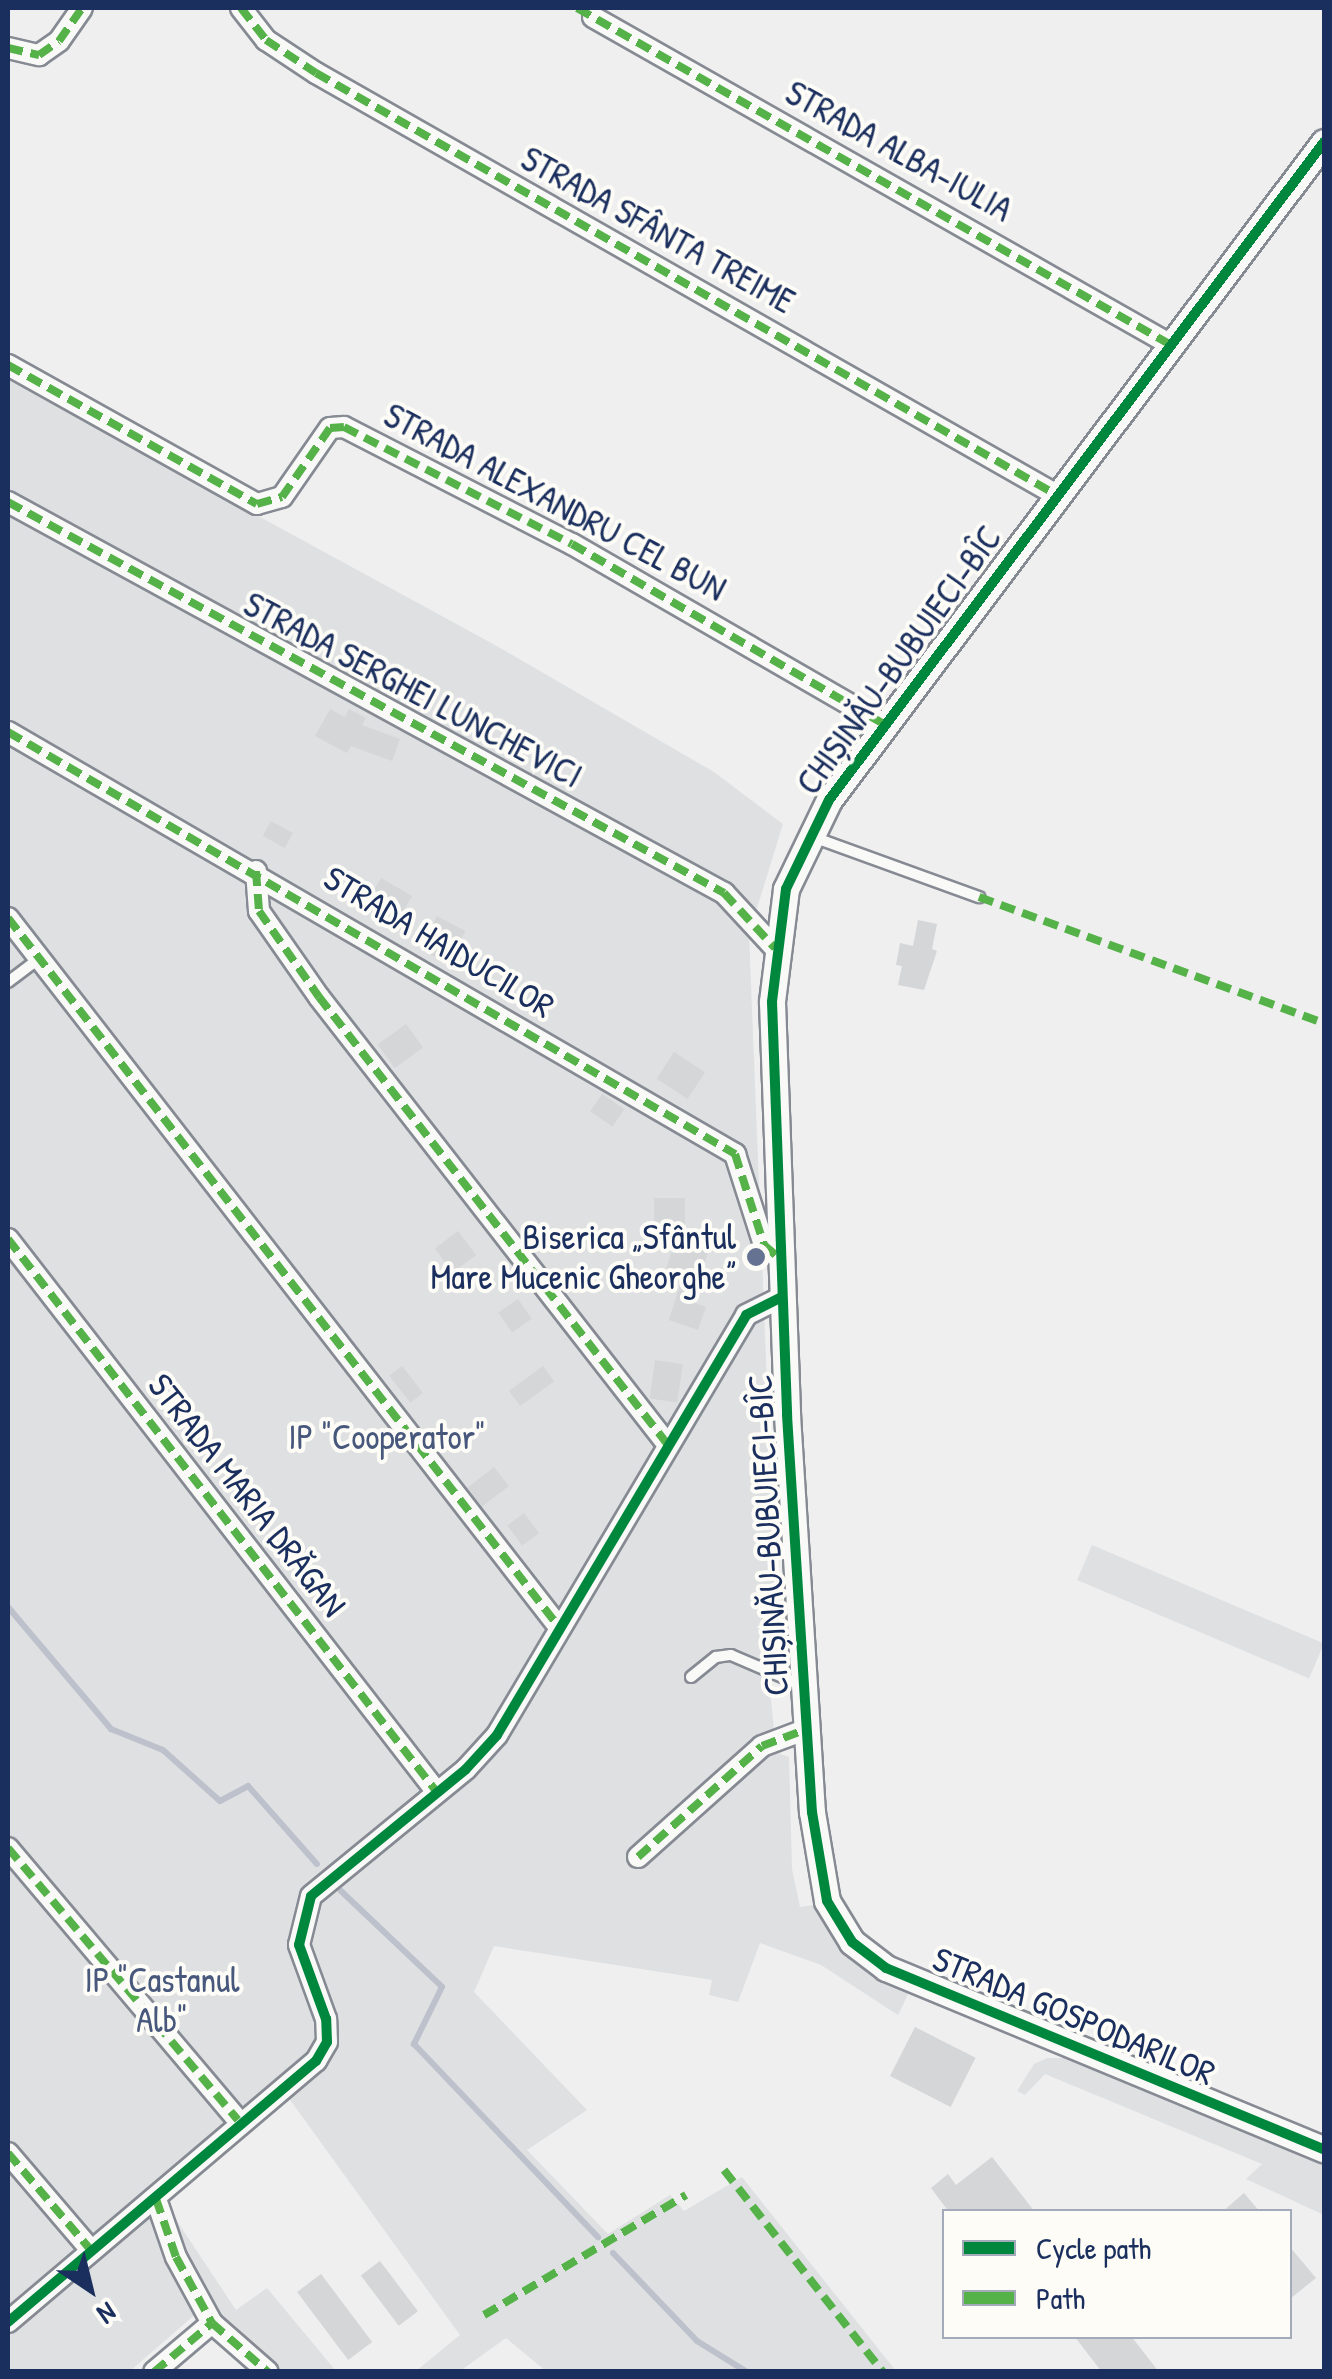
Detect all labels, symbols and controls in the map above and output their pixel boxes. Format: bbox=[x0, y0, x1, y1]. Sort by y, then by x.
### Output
street label: STRADA ALBA-IULIA bbox=[779, 72, 1019, 230]
street label: STRADA SFÂNTA TREIME bbox=[514, 137, 802, 323]
street label: STRADA ALEXANDRU CEL BUN bbox=[377, 394, 733, 610]
street label: CHIȘINĂU-BUBUIECI-BÎC bbox=[788, 518, 1010, 802]
street label: STRADA SERGHEI LUNCHEVICI bbox=[237, 583, 589, 797]
street label: STRADA HAIDUCILOR bbox=[317, 857, 561, 1027]
place label: Biserica „Sfântul Mare Mucenic Gheorghe” bbox=[431, 1216, 736, 1298]
marker: Biserica „Sfântul Mare Mucenic Gheorghe” bbox=[745, 1246, 767, 1268]
street label: STRADA MARIA DRĂGAN bbox=[139, 1365, 355, 1625]
street label: CHIȘINĂU-BUBUIECI-BÎC bbox=[739, 1373, 797, 1697]
park label: IP "Cooperator" bbox=[288, 1416, 486, 1458]
street label: STRADA GOSPODARILOR bbox=[927, 1938, 1221, 2094]
park label: IP "Castanul Alb" bbox=[85, 1959, 239, 2041]
legend bbox=[942, 2209, 1292, 2339]
text: Cycle path bbox=[1036, 2228, 1151, 2268]
north arrow bbox=[40, 2239, 140, 2339]
text: Path bbox=[1036, 2278, 1085, 2318]
text: N bbox=[90, 2294, 124, 2333]

